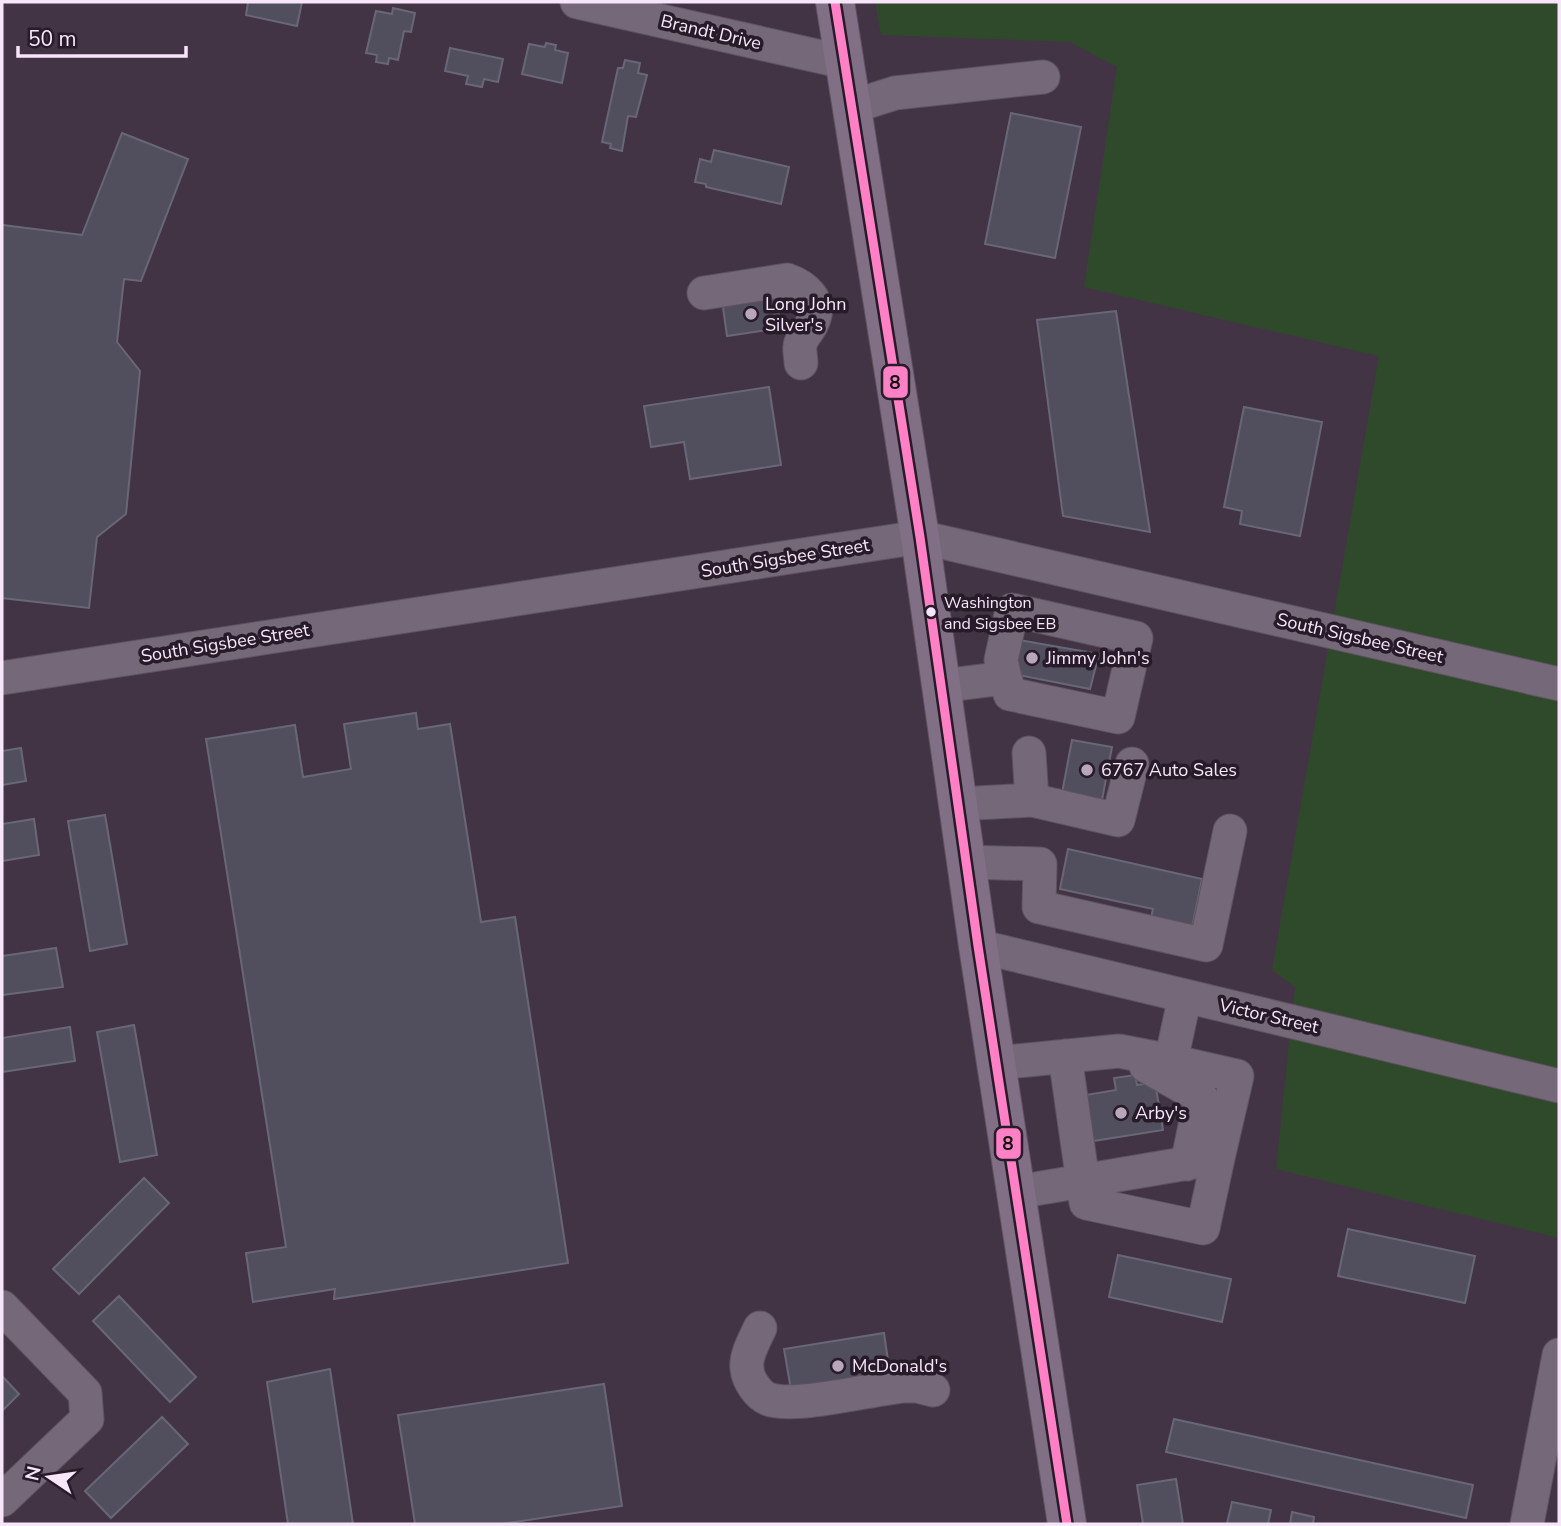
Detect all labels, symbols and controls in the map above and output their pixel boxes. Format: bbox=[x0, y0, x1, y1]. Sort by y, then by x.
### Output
street label: Brandt Drive bbox=[658, 9, 764, 55]
scale bar bbox=[18, 14, 186, 58]
text: 50 m bbox=[28, 25, 77, 53]
place label: Long John Silver's bbox=[765, 292, 846, 337]
marker: Long John Silver's bbox=[743, 306, 759, 322]
line badge: 8 bbox=[882, 365, 909, 399]
text: 8 bbox=[889, 370, 901, 396]
street label: South Sigsbee Street bbox=[699, 533, 872, 583]
place label: Washington and Sigsbee EB bbox=[944, 592, 1056, 635]
marker: Washington and Sigsbee EB bbox=[924, 605, 938, 619]
street label: South Sigsbee Street bbox=[1274, 607, 1446, 669]
street label: South Sigsbee Street bbox=[139, 618, 312, 668]
place label: Jimmy John's bbox=[1045, 646, 1150, 670]
marker: Jimmy John's bbox=[1024, 650, 1040, 666]
place label: 6767 Auto Sales bbox=[1101, 758, 1237, 782]
marker: 6767 Auto Sales bbox=[1079, 762, 1095, 778]
street label: Victor Street bbox=[1216, 993, 1322, 1039]
place label: Arby's bbox=[1135, 1101, 1187, 1125]
marker: Arby's bbox=[1113, 1105, 1129, 1121]
line badge: 8 bbox=[995, 1127, 1022, 1160]
text: 8 bbox=[1002, 1131, 1014, 1157]
place label: McDonald's bbox=[852, 1354, 947, 1378]
marker: McDonald's bbox=[830, 1358, 846, 1374]
north arrow bbox=[14, 1442, 84, 1512]
text: N bbox=[19, 1464, 48, 1483]

